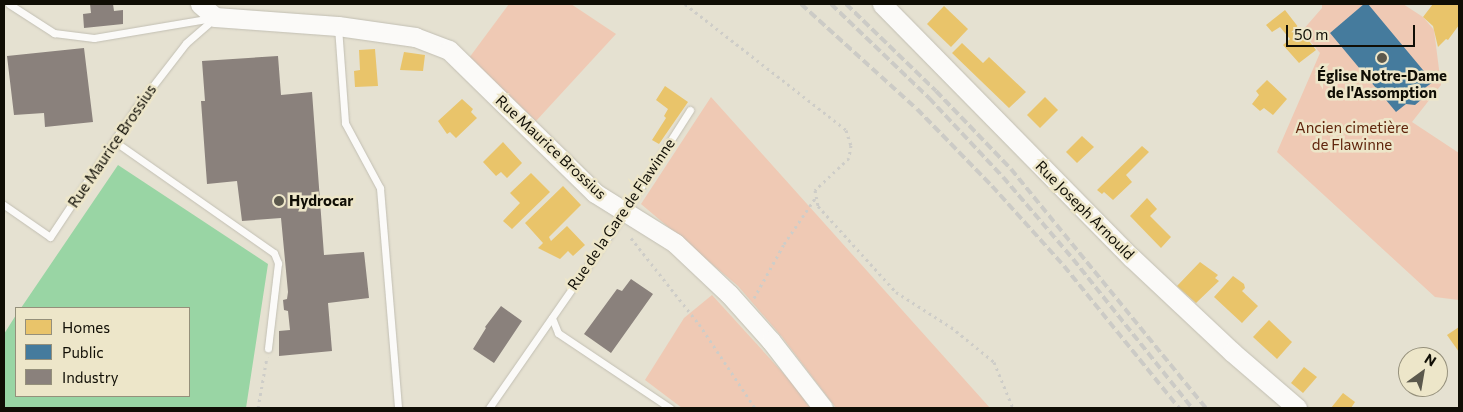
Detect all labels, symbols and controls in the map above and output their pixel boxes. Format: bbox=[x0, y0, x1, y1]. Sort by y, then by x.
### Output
scale bar bbox=[1288, 15, 1417, 47]
text: 50 m bbox=[1294, 25, 1328, 43]
marker: Église Notre-Dame de l'Assomption bbox=[1376, 52, 1388, 64]
place label: Église Notre-Dame de l'Assomption bbox=[1317, 66, 1447, 101]
street label: Rue Maurice Brossius bbox=[64, 81, 160, 211]
street label: Rue Maurice Brossius bbox=[492, 91, 610, 203]
park label: Ancien cimetière de Flawinne bbox=[1295, 118, 1409, 153]
street label: Rue de la Gare de Flawinne bbox=[564, 135, 678, 293]
street label: Rue Joseph Arnould bbox=[1032, 157, 1138, 263]
place label: Hydrocar bbox=[289, 192, 353, 210]
marker: Hydrocar bbox=[273, 195, 285, 207]
legend bbox=[15, 307, 190, 397]
text: Homes bbox=[62, 318, 110, 336]
text: Public bbox=[62, 343, 104, 361]
north arrow bbox=[1398, 347, 1448, 397]
text: N bbox=[1422, 350, 1440, 370]
text: Industry bbox=[62, 368, 119, 386]

